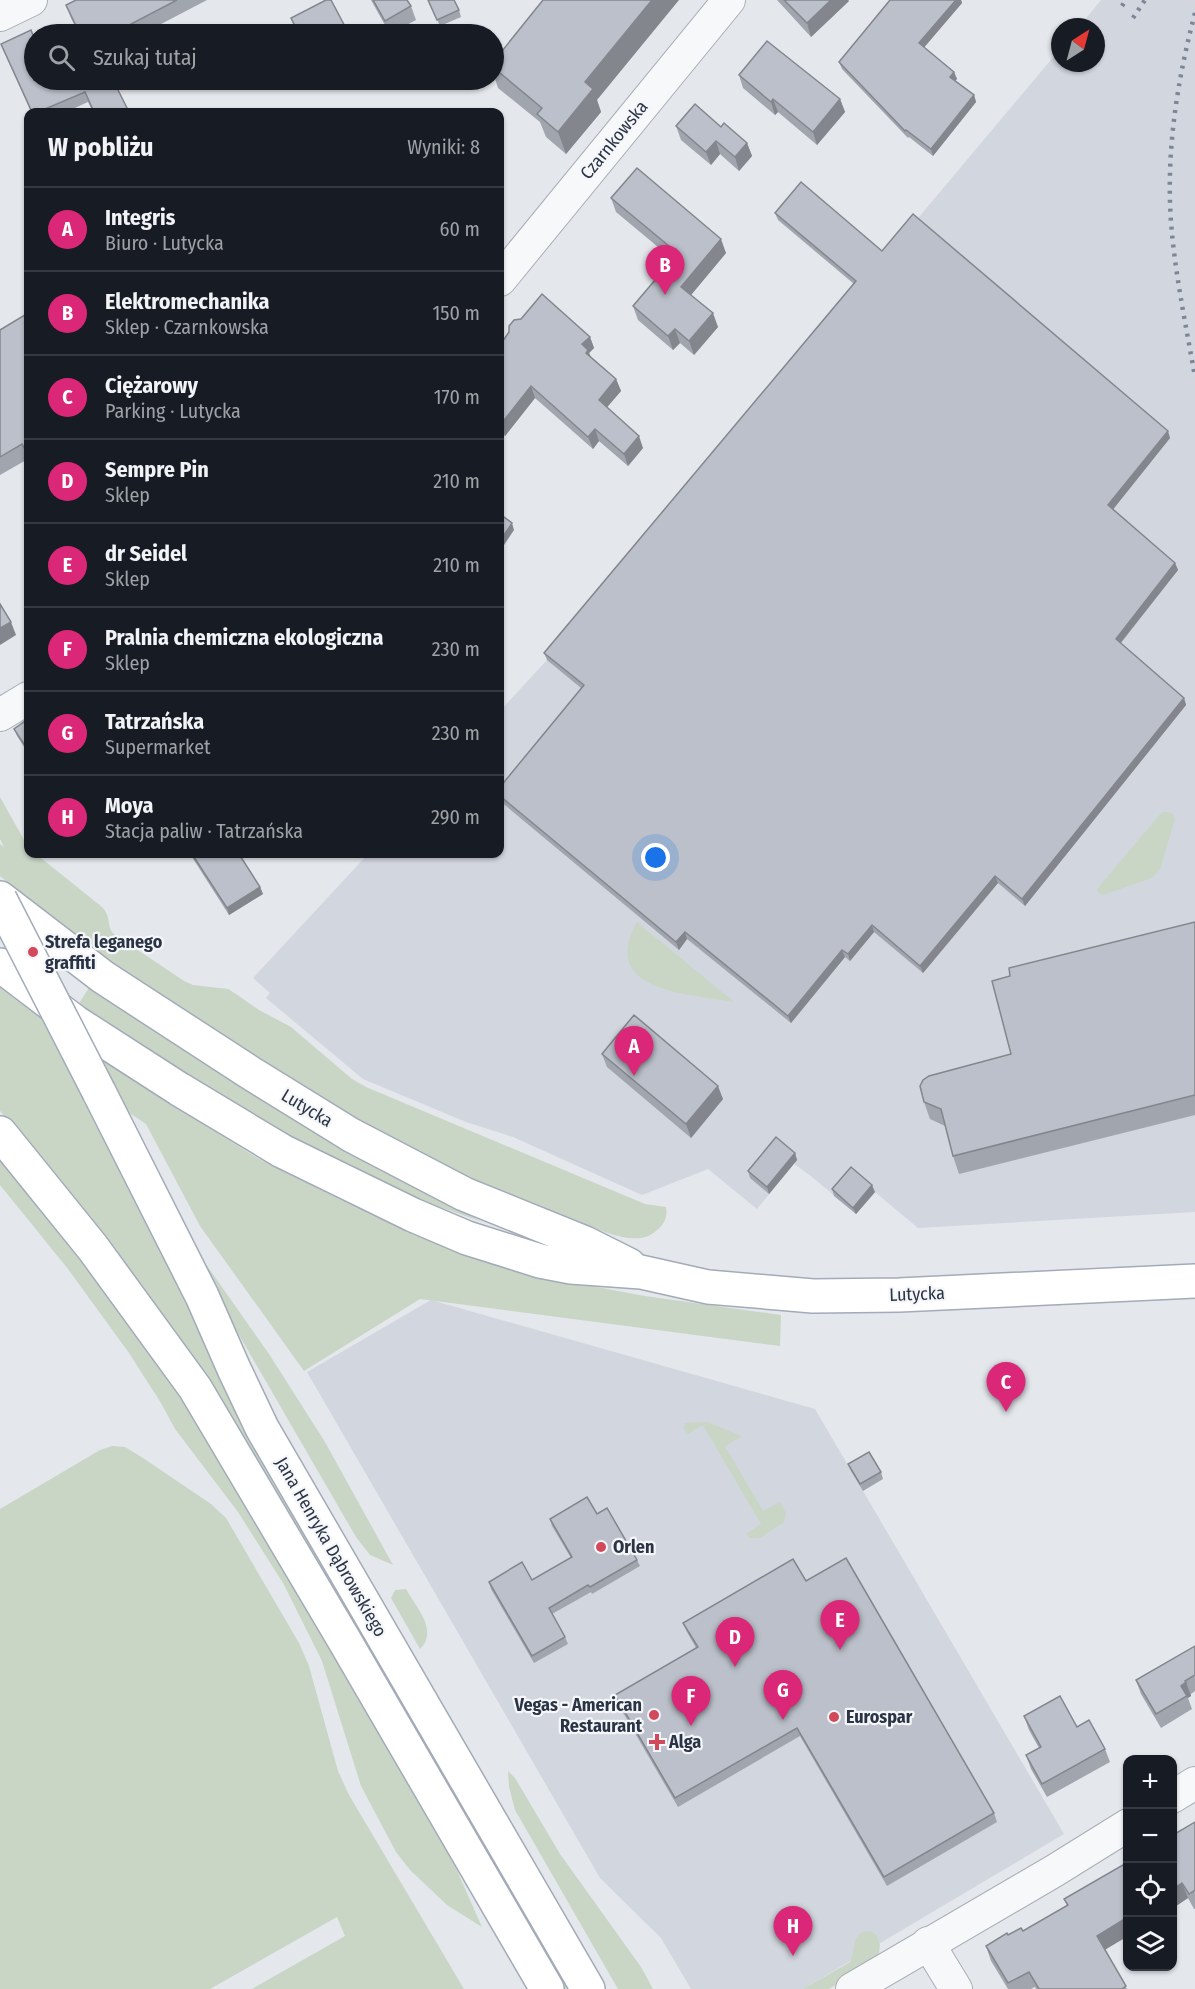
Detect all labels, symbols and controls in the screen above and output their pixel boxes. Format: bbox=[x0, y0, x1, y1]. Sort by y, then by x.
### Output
north arrow bbox=[1051, 18, 1105, 72]
search box bbox=[24, 24, 504, 90]
icon: search bbox=[45, 41, 78, 74]
text: Szukaj tutaj bbox=[93, 44, 197, 71]
street label: Czarnkowska bbox=[576, 96, 652, 184]
text: W pobliżu bbox=[48, 132, 154, 163]
text: Wyniki: 8 bbox=[407, 135, 480, 159]
text: Integris bbox=[105, 204, 175, 231]
text: A bbox=[62, 217, 73, 241]
text: 60 m bbox=[440, 217, 480, 241]
text: Biuro · Lutycka bbox=[105, 231, 224, 255]
pin: B bbox=[646, 246, 684, 295]
text: Elektromechanika bbox=[105, 288, 269, 315]
text: B bbox=[62, 301, 73, 325]
text: 150 m bbox=[433, 301, 480, 325]
text: Sklep · Czarnkowska bbox=[105, 315, 269, 339]
text: Ciężarowy bbox=[105, 372, 198, 399]
text: C bbox=[62, 385, 73, 409]
text: 170 m bbox=[434, 385, 480, 409]
text: Parking · Lutycka bbox=[105, 399, 241, 423]
text: Sempre Pin bbox=[105, 456, 209, 483]
text: D bbox=[62, 469, 73, 493]
text: 210 m bbox=[433, 469, 480, 493]
text: Sklep bbox=[105, 483, 150, 507]
text: dr Seidel bbox=[105, 540, 187, 567]
text: E bbox=[63, 553, 72, 577]
text: 210 m bbox=[433, 553, 480, 577]
text: Sklep bbox=[105, 567, 150, 591]
text: Pralnia chemiczna ekologiczna bbox=[105, 624, 383, 651]
text: F bbox=[63, 637, 72, 661]
text: 230 m bbox=[432, 637, 480, 661]
text: Sklep bbox=[105, 651, 150, 675]
text: Tatrzańska bbox=[105, 708, 204, 735]
text: G bbox=[62, 721, 73, 745]
text: 230 m bbox=[432, 721, 480, 745]
text: Supermarket bbox=[105, 735, 211, 759]
text: Moya bbox=[105, 792, 153, 819]
text: H bbox=[61, 805, 74, 829]
text: 290 m bbox=[431, 805, 480, 829]
text: Stacja paliw · Tatrzańska bbox=[105, 819, 303, 843]
your location bbox=[641, 843, 670, 872]
place label: Strefa leganego graffiti bbox=[45, 931, 163, 974]
marker: Strefa leganego graffiti bbox=[26, 945, 40, 959]
pin: A bbox=[614, 1026, 654, 1076]
street label: Lutycka bbox=[278, 1084, 337, 1132]
street label: Lutycka bbox=[889, 1282, 945, 1306]
pin: C bbox=[986, 1362, 1026, 1412]
street label: Jana Henryka Dąbrowskiego bbox=[271, 1453, 391, 1641]
place label: Orlen bbox=[613, 1536, 654, 1558]
marker: Orlen bbox=[594, 1540, 608, 1554]
pin: E bbox=[820, 1600, 860, 1650]
pin: D bbox=[716, 1618, 754, 1667]
pin: G bbox=[764, 1670, 802, 1720]
pin: F bbox=[672, 1676, 710, 1726]
place label: Vegas - American Restaurant bbox=[513, 1694, 643, 1737]
place label: Eurospar bbox=[846, 1706, 913, 1728]
marker: Vegas - American Restaurant bbox=[647, 1708, 661, 1722]
marker: Eurospar bbox=[827, 1710, 841, 1724]
place label: Alga bbox=[668, 1731, 701, 1753]
marker: Alga bbox=[650, 1735, 664, 1749]
map controls bbox=[1123, 1755, 1177, 1971]
button: + bbox=[1123, 1755, 1177, 1809]
button: − bbox=[1123, 1809, 1177, 1863]
button: locate bbox=[1123, 1863, 1177, 1917]
pin: H bbox=[774, 1906, 812, 1956]
button: layers bbox=[1123, 1917, 1177, 1971]

